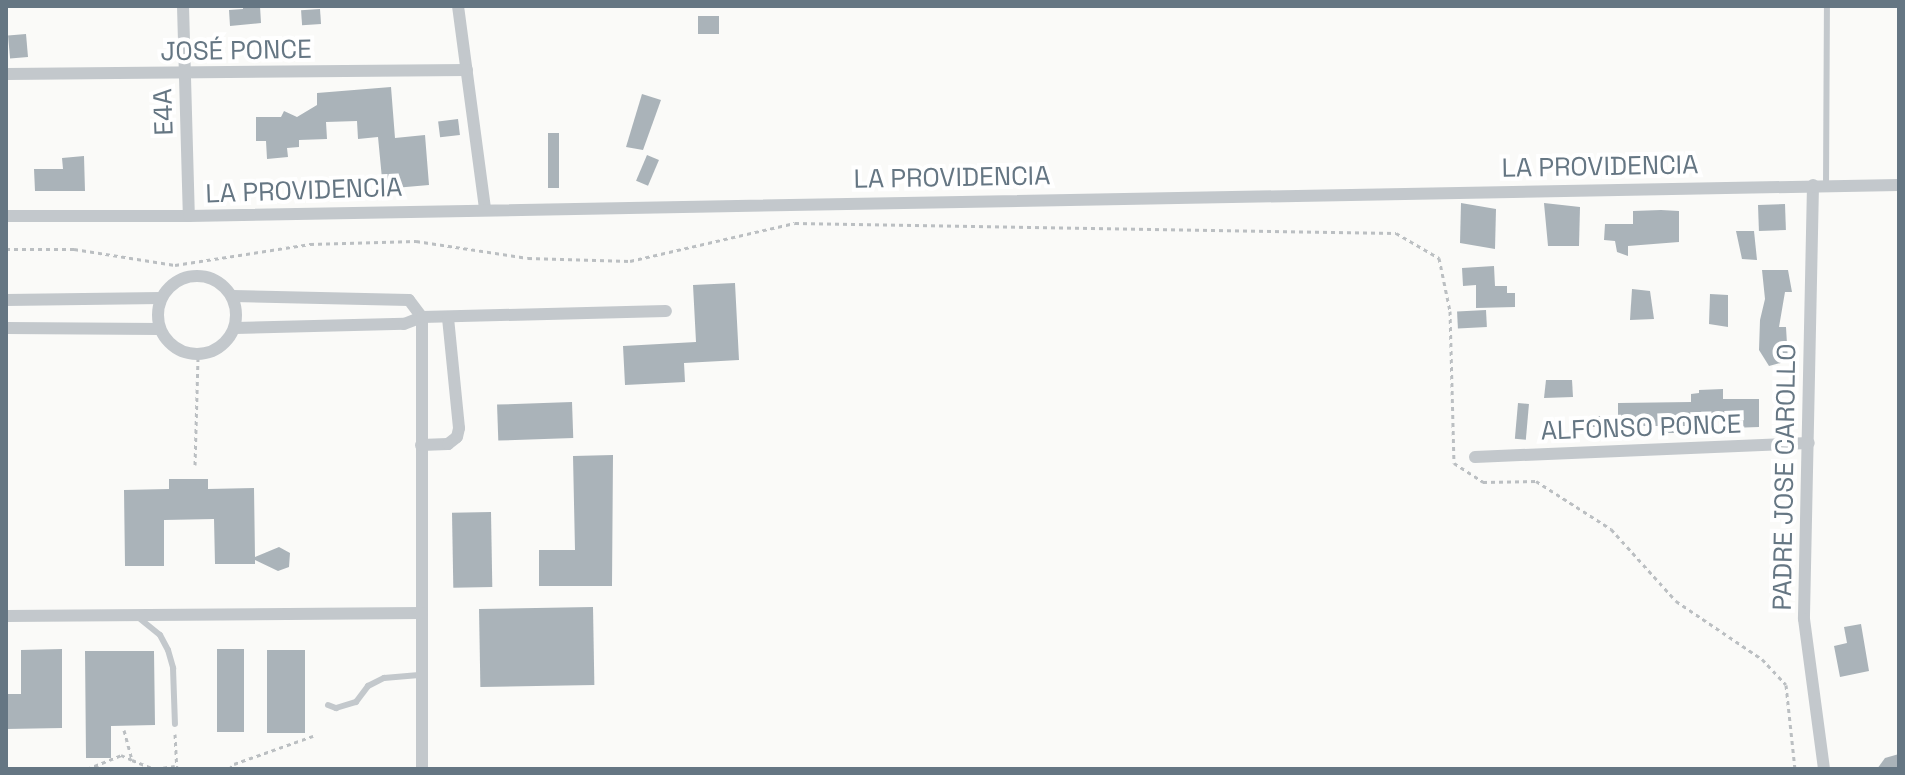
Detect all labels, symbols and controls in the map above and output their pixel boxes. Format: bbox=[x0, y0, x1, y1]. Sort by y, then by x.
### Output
street label: JOSÉ PONCE bbox=[160, 34, 312, 68]
street label: E4A bbox=[148, 88, 180, 136]
street label: LA PROVIDENCIA bbox=[1501, 150, 1699, 184]
street label: LA PROVIDENCIA bbox=[853, 161, 1051, 195]
street label: LA PROVIDENCIA bbox=[205, 172, 403, 210]
street label: PADRE JOSE CAROLLO bbox=[1767, 343, 1803, 611]
street label: ALFONSO PONCE bbox=[1540, 409, 1742, 447]

